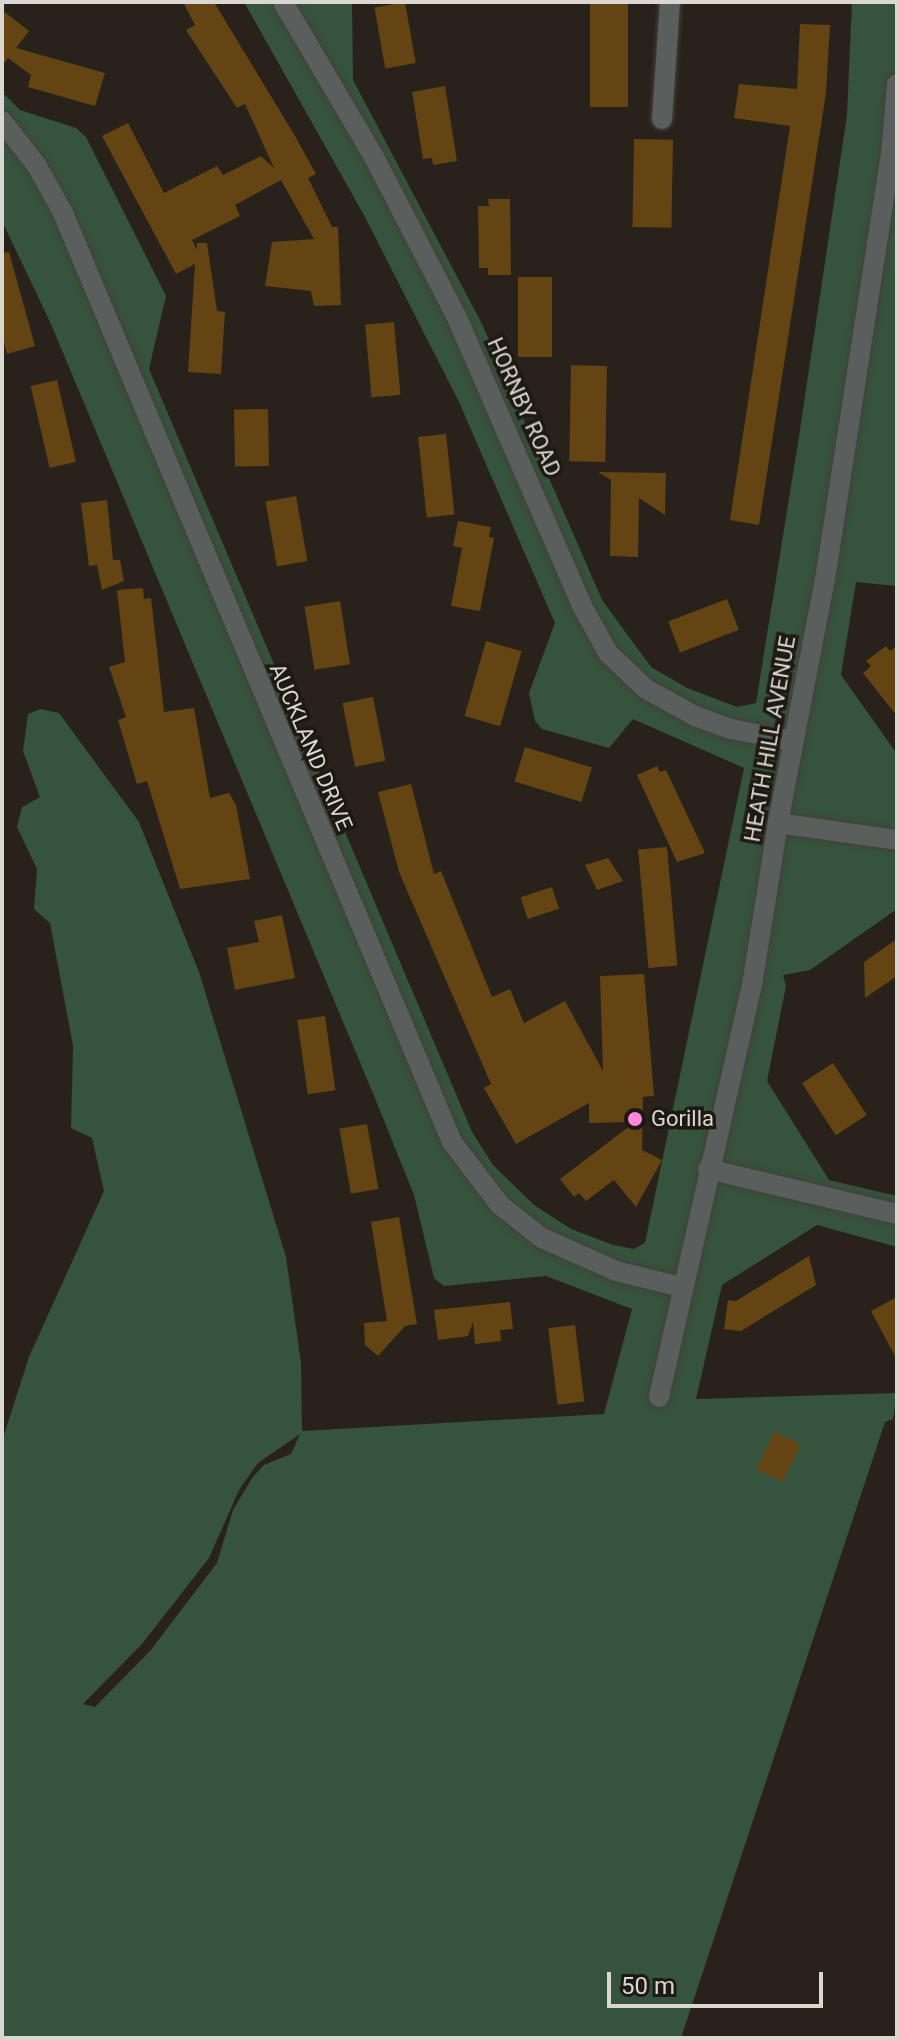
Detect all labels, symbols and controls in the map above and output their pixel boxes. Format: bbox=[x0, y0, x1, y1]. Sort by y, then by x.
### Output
street label: HORNBY ROAD bbox=[482, 334, 566, 480]
street label: HEATH HILL AVENUE bbox=[739, 634, 801, 844]
street label: AUCKLAND DRIVE bbox=[264, 659, 358, 835]
place label: Gorilla bbox=[651, 1106, 714, 1132]
marker: Gorilla bbox=[626, 1110, 644, 1128]
scale bar bbox=[611, 1956, 827, 2006]
text: 50 m bbox=[621, 1972, 675, 2000]

